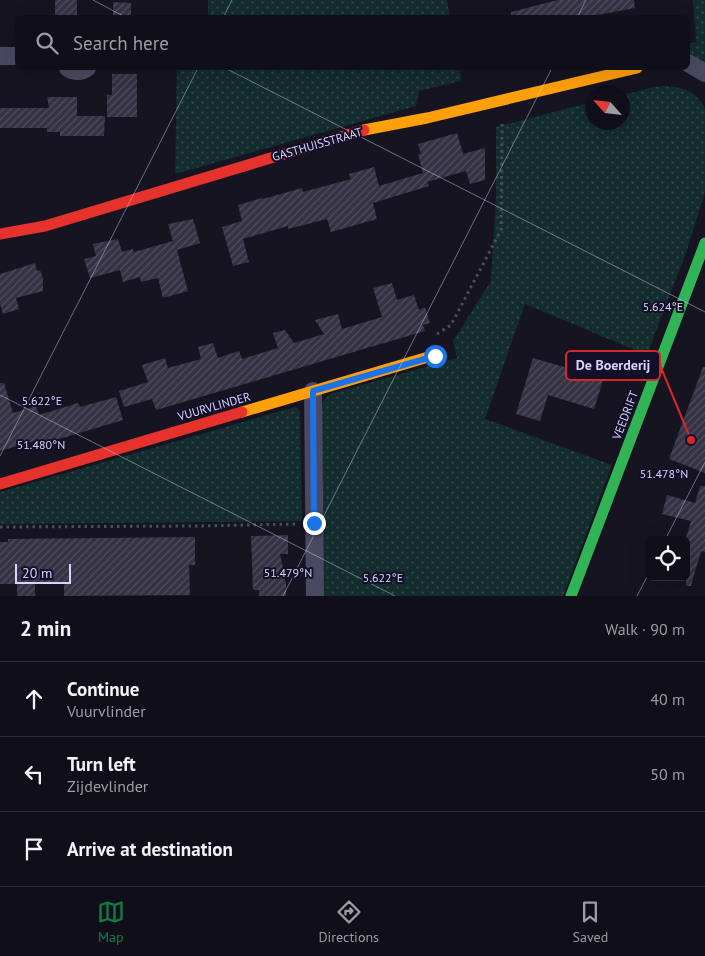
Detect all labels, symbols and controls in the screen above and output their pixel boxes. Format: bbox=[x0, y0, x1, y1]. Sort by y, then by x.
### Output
search box bbox=[15, 15, 690, 70]
icon: search bbox=[33, 29, 61, 57]
text: Search here bbox=[73, 31, 169, 55]
north arrow bbox=[585, 85, 630, 130]
street label: GASTHUISSTRAAT bbox=[270, 124, 364, 164]
text: 5.624°E bbox=[643, 299, 683, 314]
route start bbox=[424, 345, 447, 368]
callout: De Boerderij bbox=[566, 351, 660, 380]
text: De Boerderij bbox=[576, 356, 651, 374]
street label: VUURVLINDER bbox=[175, 388, 252, 424]
street label: VEEDRIFT bbox=[608, 388, 641, 442]
text: 5.622°E bbox=[22, 393, 62, 408]
text: 51.480°N bbox=[17, 437, 65, 452]
text: 51.478°N bbox=[640, 466, 688, 481]
route end bbox=[303, 512, 326, 535]
map controls bbox=[645, 536, 690, 581]
button: locate bbox=[645, 536, 690, 581]
scale bar bbox=[15, 561, 71, 584]
text: 20 m bbox=[22, 564, 52, 582]
text: 51.479°N bbox=[264, 565, 312, 580]
text: 5.622°E bbox=[363, 570, 403, 585]
text: 2 min bbox=[20, 615, 71, 642]
text: Walk · 90 m bbox=[605, 619, 685, 639]
text: Continue bbox=[67, 677, 139, 701]
icon: ahead bbox=[20, 685, 48, 713]
text: 40 m bbox=[650, 689, 685, 709]
text: Vuurvlinder bbox=[67, 701, 146, 721]
text: Turn left bbox=[67, 752, 136, 776]
icon: left bbox=[20, 760, 48, 788]
text: 50 m bbox=[650, 764, 685, 784]
text: Zijdevlinder bbox=[67, 776, 148, 796]
icon: arrive bbox=[20, 835, 48, 863]
text: Arrive at destination bbox=[67, 837, 233, 861]
tab: Map bbox=[97, 898, 125, 946]
tab: Directions bbox=[318, 898, 379, 946]
tab: Saved bbox=[573, 898, 608, 946]

